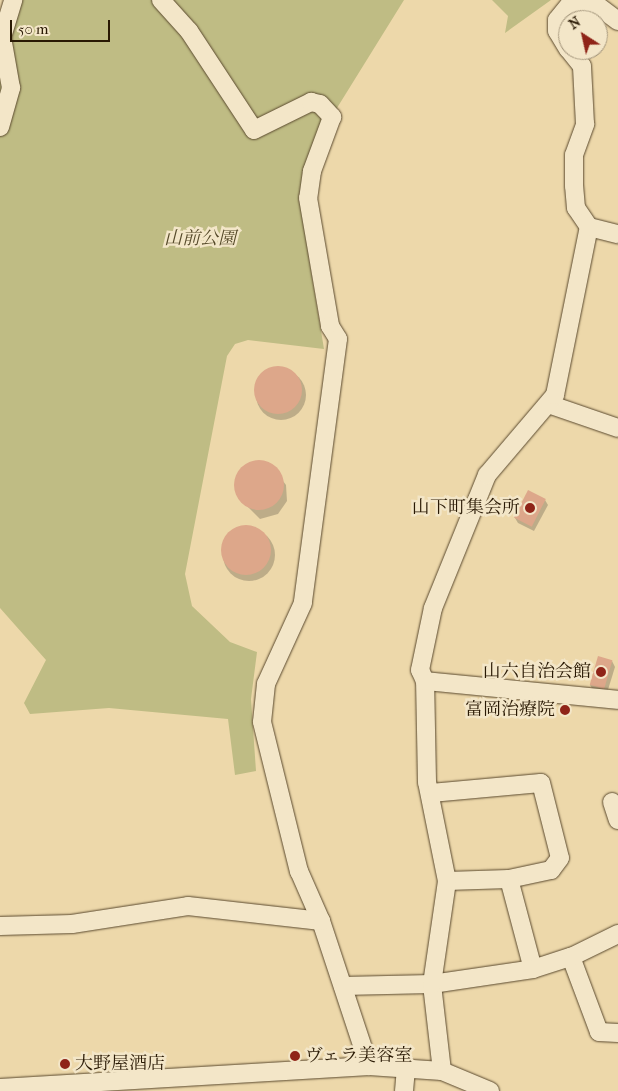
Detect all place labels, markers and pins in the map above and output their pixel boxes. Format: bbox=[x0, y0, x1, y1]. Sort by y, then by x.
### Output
place label: 山下町集会所 bbox=[412, 497, 520, 519]
marker: 山下町集会所 bbox=[524, 502, 536, 514]
place label: 山六自治会館 bbox=[483, 661, 591, 683]
marker: 山六自治会館 bbox=[595, 666, 607, 678]
place label: 富岡治療院 bbox=[465, 699, 555, 721]
marker: 富岡治療院 bbox=[559, 704, 571, 716]
place label: ヴェラ美容室 bbox=[305, 1045, 413, 1067]
marker: ヴェラ美容室 bbox=[289, 1050, 301, 1062]
place label: 大野屋酒店 bbox=[75, 1053, 165, 1075]
marker: 大野屋酒店 bbox=[59, 1058, 71, 1070]

